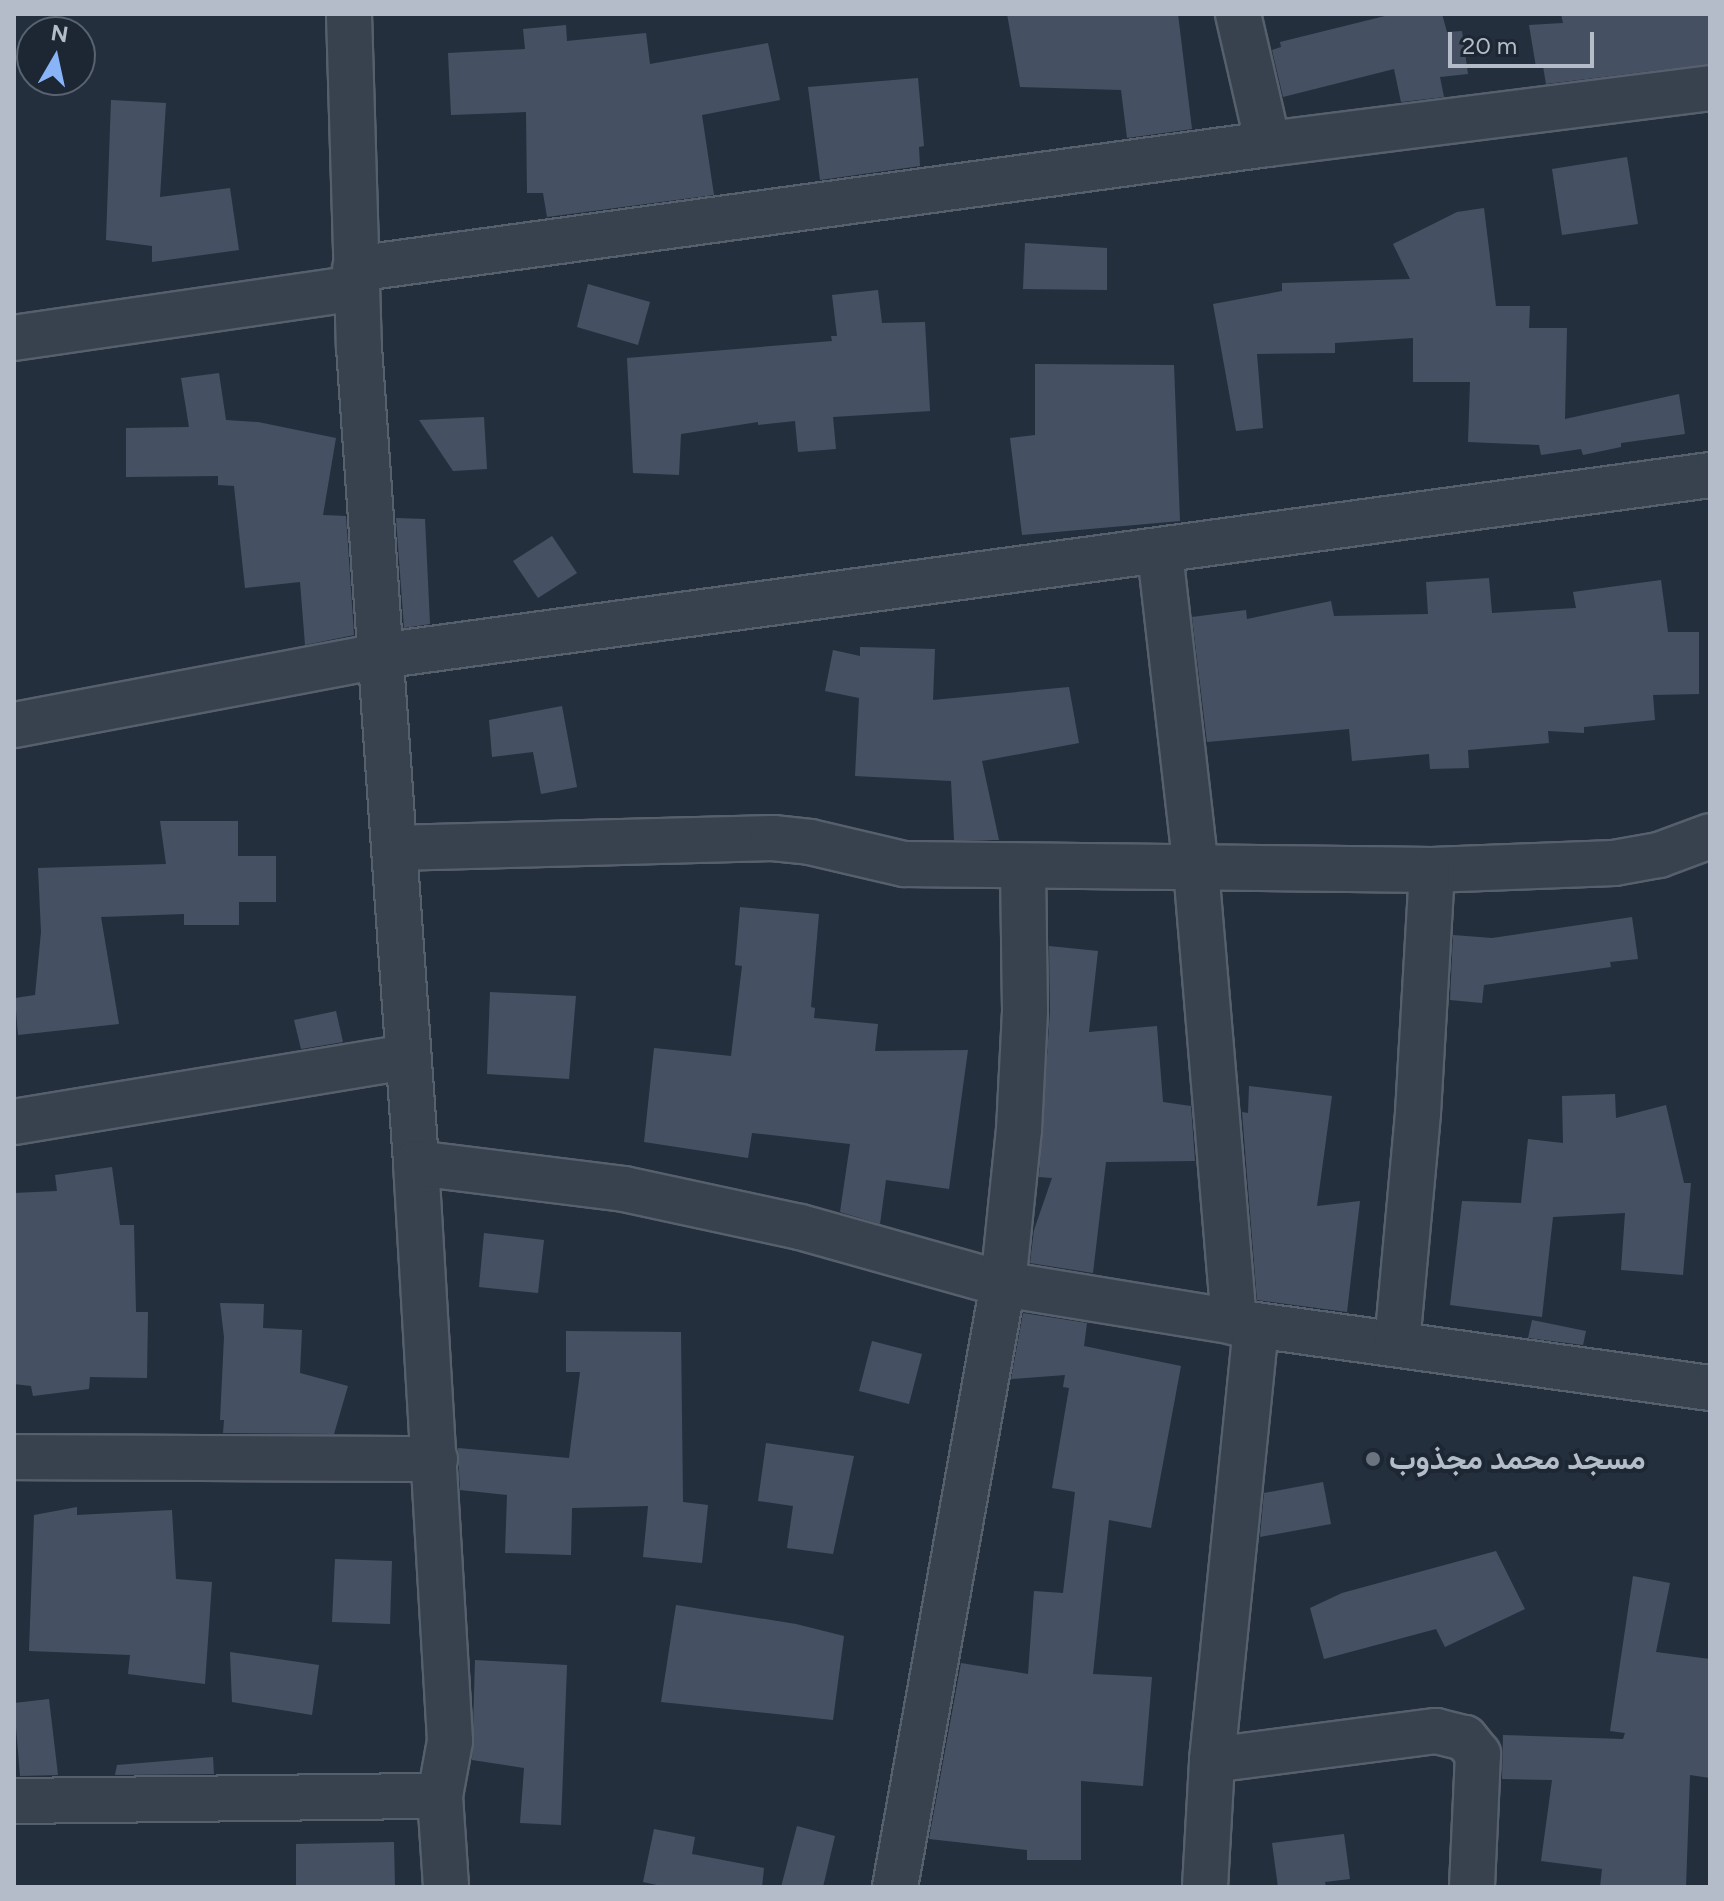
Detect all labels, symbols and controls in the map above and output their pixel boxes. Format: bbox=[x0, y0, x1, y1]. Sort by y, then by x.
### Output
north arrow bbox=[16, 16, 96, 96]
scale bar bbox=[1452, 16, 1598, 66]
text: N bbox=[49, 19, 70, 48]
text: 20 m bbox=[1462, 31, 1517, 60]
place label: مسجد محمد مجذوب bbox=[1389, 1441, 1646, 1477]
marker: مسجد محمد مجذوب bbox=[1364, 1450, 1382, 1468]

